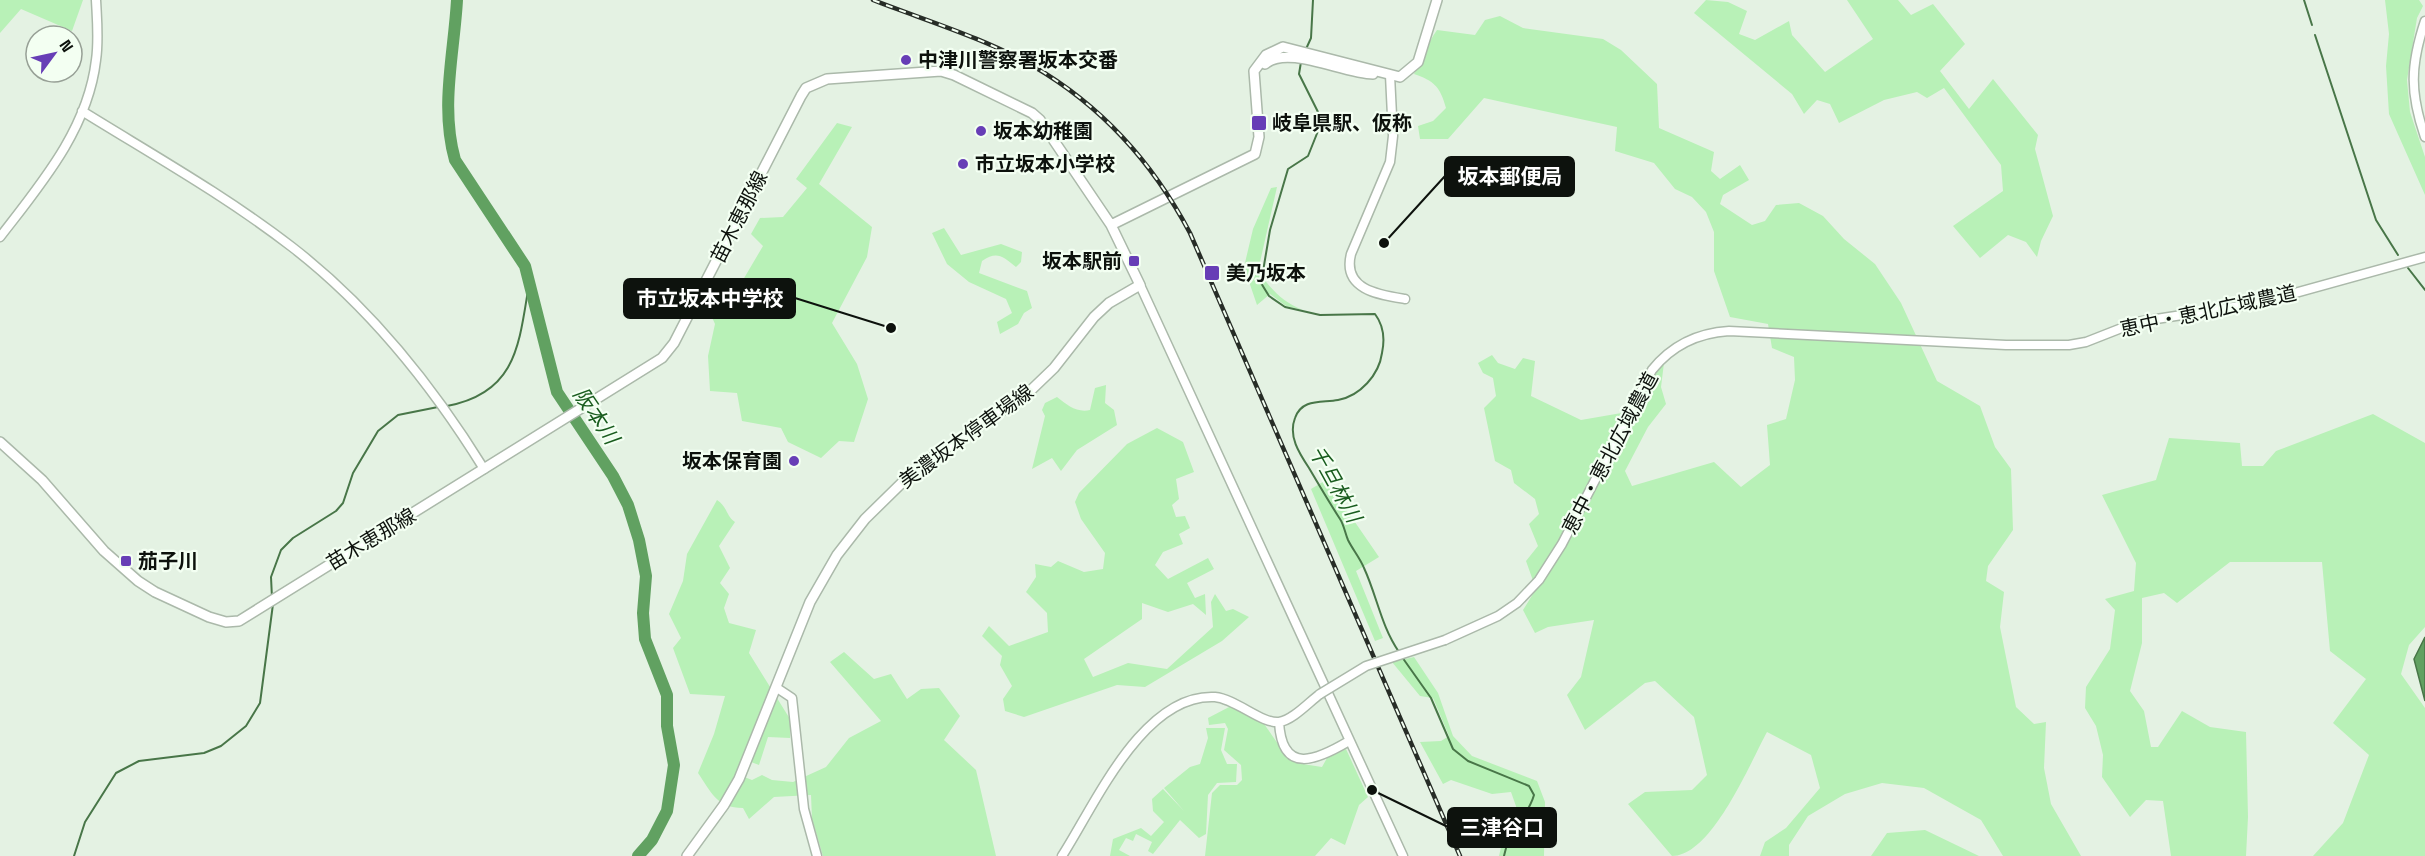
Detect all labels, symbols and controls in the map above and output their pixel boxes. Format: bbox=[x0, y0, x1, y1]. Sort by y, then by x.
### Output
north arrow bbox=[24, 24, 84, 84]
text: N bbox=[54, 36, 78, 56]
place label: 中津川警察署坂本交番 bbox=[918, 47, 1118, 73]
marker: 中津川警察署坂本交番 bbox=[899, 53, 913, 67]
place label: 岐阜県駅、仮称 bbox=[1272, 110, 1412, 136]
marker: 岐阜県駅、仮称 bbox=[1250, 114, 1268, 132]
place label: 坂本幼稚園 bbox=[993, 118, 1093, 144]
marker: 坂本幼稚園 bbox=[974, 124, 988, 138]
place label: 市立坂本小学校 bbox=[975, 151, 1115, 177]
marker: 市立坂本小学校 bbox=[956, 157, 970, 171]
callout: 坂本郵便局 bbox=[1445, 157, 1574, 196]
text: 坂本郵便局 bbox=[1458, 163, 1563, 190]
street label: 苗木恵那線 bbox=[705, 167, 773, 267]
place label: 坂本駅前 bbox=[1042, 248, 1122, 274]
marker: 坂本駅前 bbox=[1127, 254, 1141, 268]
place label: 美乃坂本 bbox=[1226, 260, 1306, 286]
marker: 美乃坂本 bbox=[1203, 264, 1221, 282]
callout: 市立坂本中学校 bbox=[624, 279, 795, 318]
street label: 恵中・恵北広域農道 bbox=[2117, 280, 2299, 342]
text: 市立坂本中学校 bbox=[637, 285, 784, 312]
street label: 恵中・恵北広域農道 bbox=[1556, 367, 1664, 539]
street label: 美濃坂本停車場線 bbox=[894, 378, 1038, 494]
water label: 阪本川 bbox=[568, 382, 626, 451]
water label: 千旦林川 bbox=[1303, 440, 1369, 529]
place label: 坂本保育園 bbox=[682, 448, 782, 474]
marker: 坂本保育園 bbox=[787, 454, 801, 468]
street label: 苗木恵那線 bbox=[321, 502, 421, 576]
place label: 茄子川 bbox=[138, 548, 198, 574]
marker: 茄子川 bbox=[119, 554, 133, 568]
callout: 三津谷口 bbox=[1448, 808, 1556, 847]
text: 三津谷口 bbox=[1460, 814, 1544, 841]

